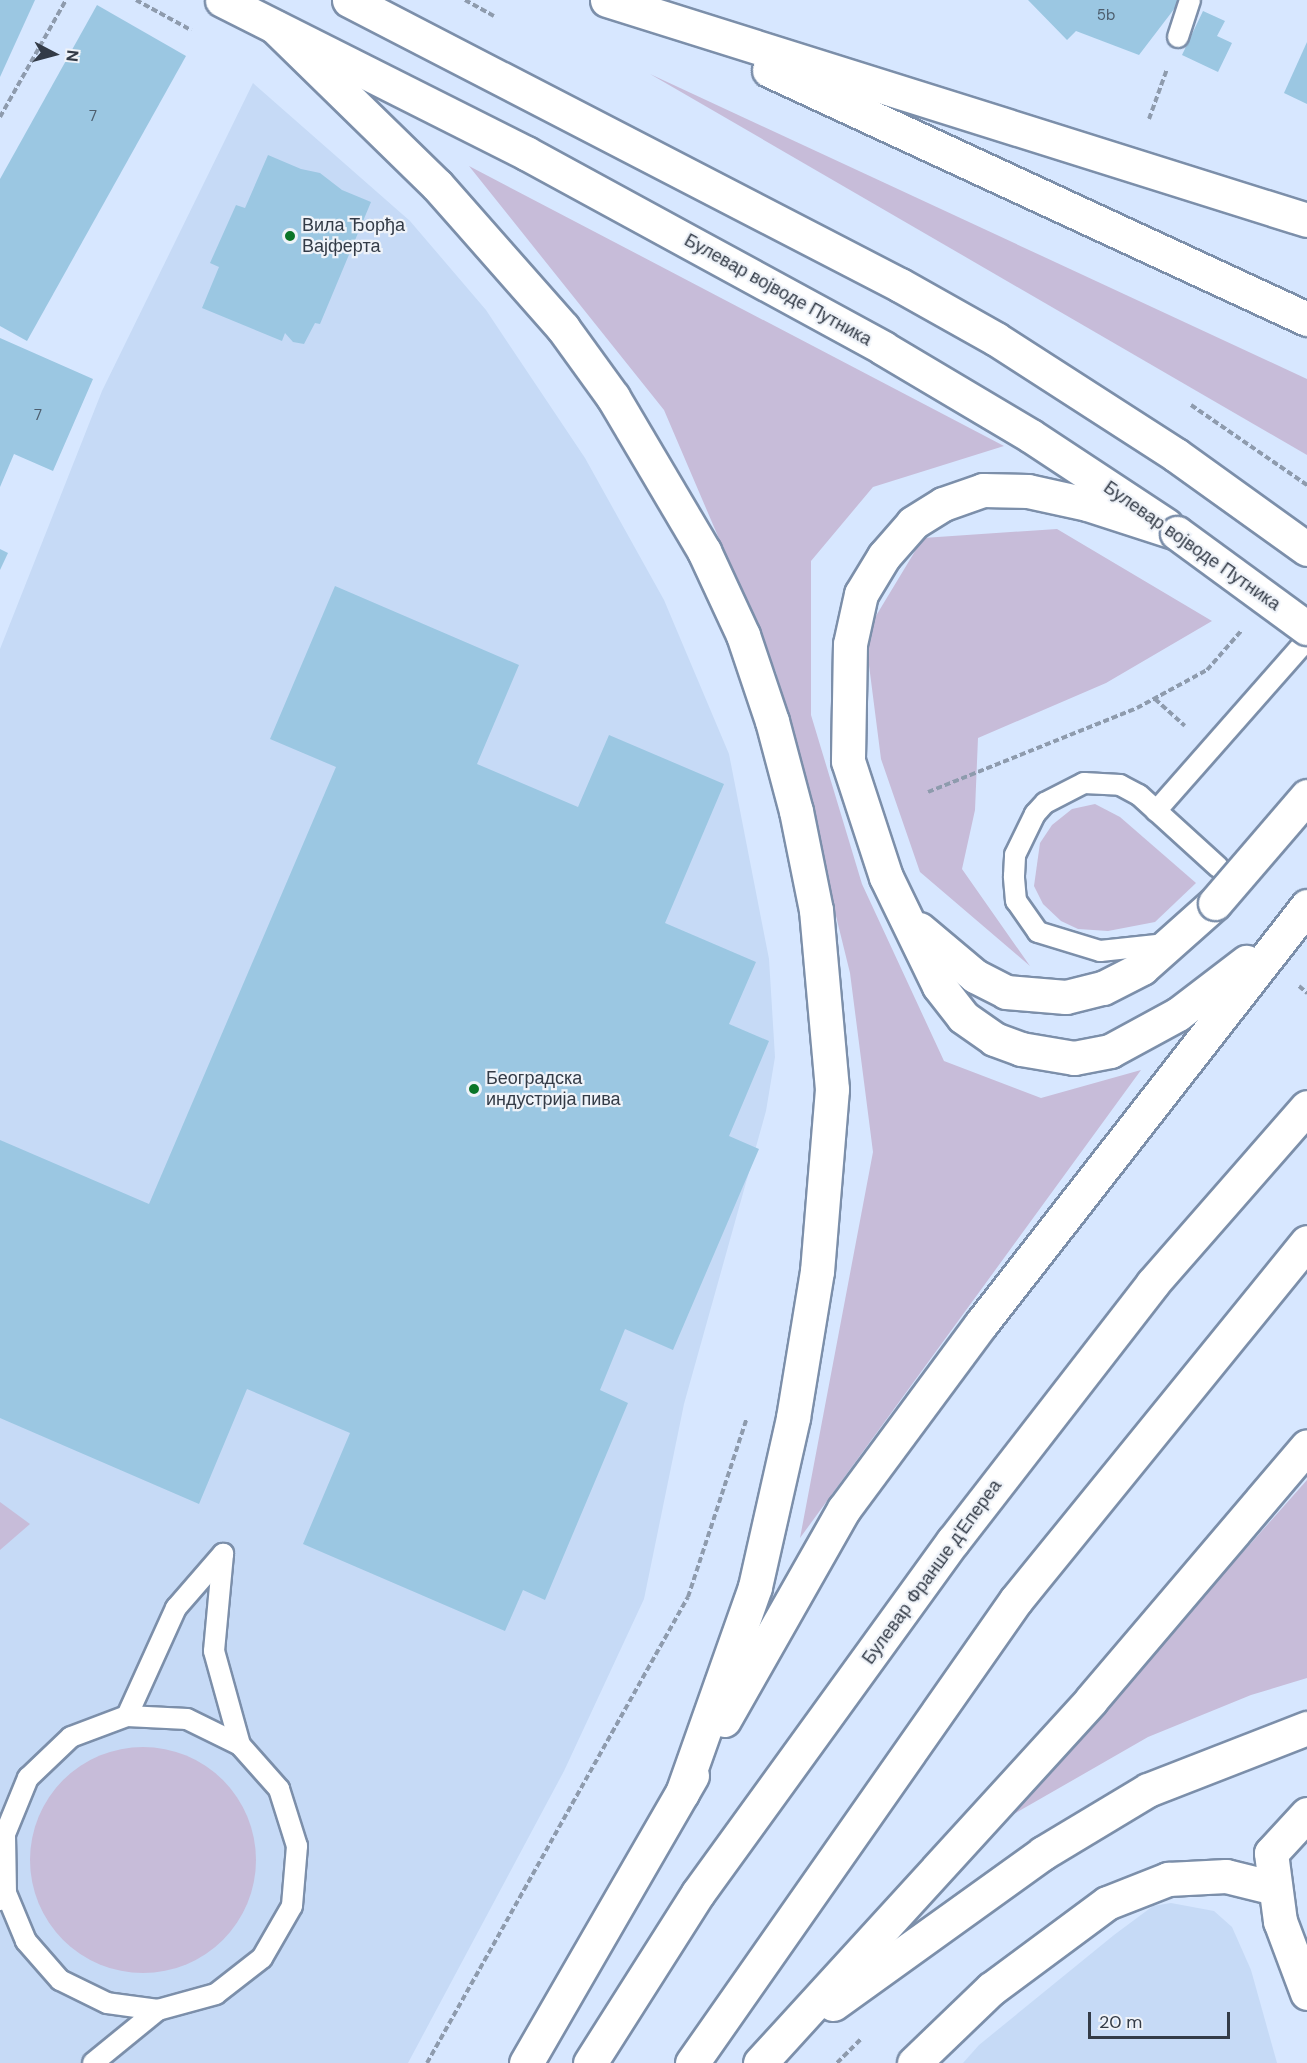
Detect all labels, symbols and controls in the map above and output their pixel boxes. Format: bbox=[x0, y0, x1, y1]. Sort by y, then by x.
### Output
house number: 5b bbox=[1097, 7, 1115, 25]
north arrow bbox=[24, 24, 84, 84]
text: N bbox=[61, 49, 83, 63]
house number: 7 bbox=[89, 108, 97, 126]
place label: Вила Ђорђа Вајферта bbox=[302, 215, 405, 258]
marker: Вила Ђорђа Вајферта bbox=[283, 229, 297, 243]
street label: Булевар војводе Путника bbox=[681, 229, 875, 351]
house number: 7 bbox=[34, 407, 42, 425]
street label: Булевар војводе Путника bbox=[1099, 477, 1285, 615]
place label: Београдска индустрија пива bbox=[486, 1068, 621, 1110]
marker: Београдска индустрија пива bbox=[467, 1082, 481, 1096]
street label: Булевар Франше д'Епереа bbox=[858, 1476, 1006, 1668]
scale bar bbox=[1091, 2000, 1234, 2038]
text: 20 m bbox=[1099, 2010, 1142, 2034]

